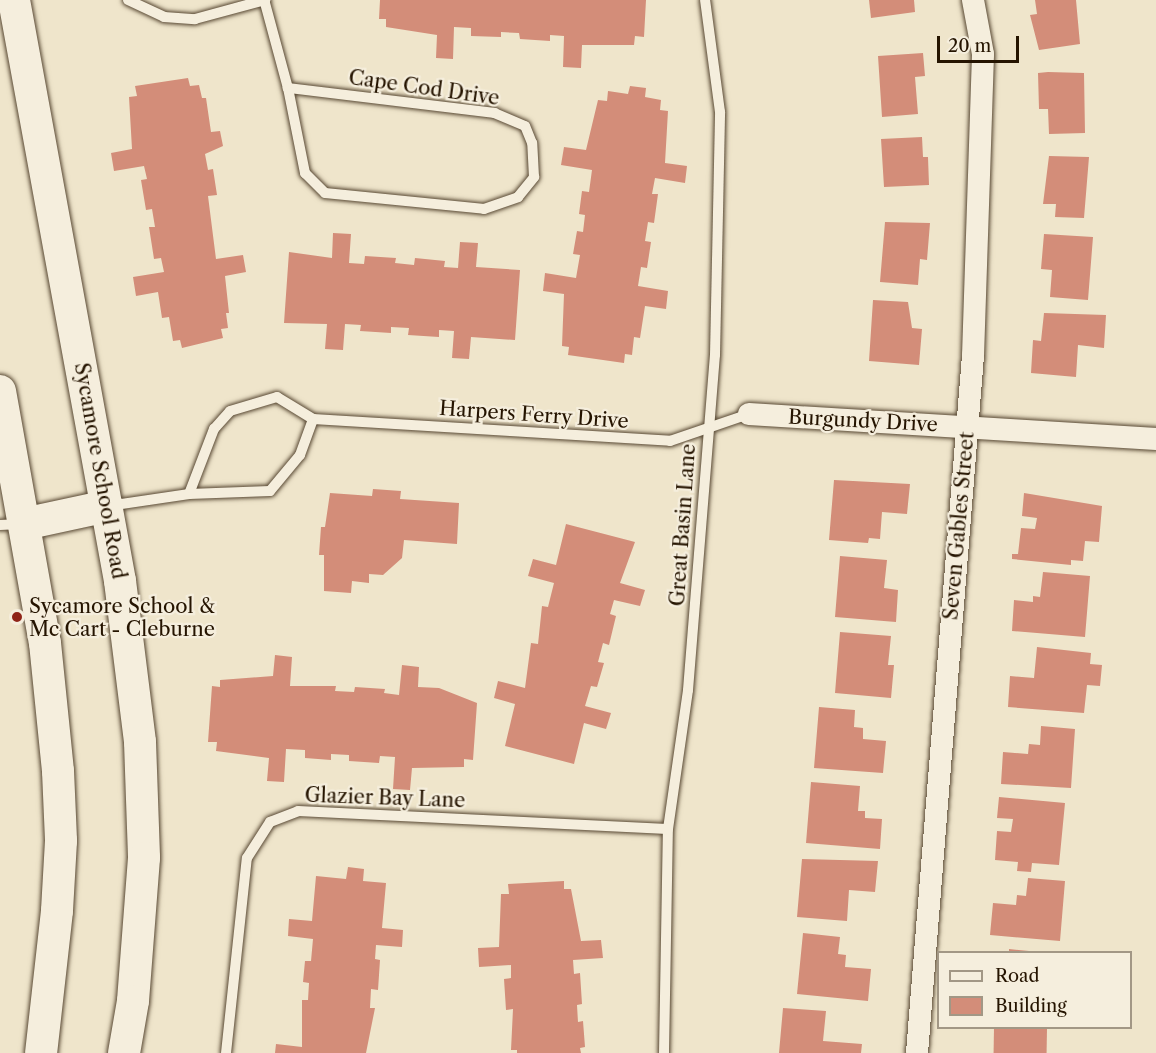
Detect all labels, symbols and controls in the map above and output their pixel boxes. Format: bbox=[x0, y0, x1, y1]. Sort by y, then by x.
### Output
scale bar bbox=[940, 24, 1022, 62]
text: 20 m bbox=[948, 35, 991, 57]
street label: Cape Cod Drive bbox=[347, 66, 501, 110]
street label: Sycamore School Road bbox=[69, 361, 131, 581]
street label: Harpers Ferry Drive bbox=[438, 396, 630, 434]
street label: Burgundy Drive bbox=[787, 405, 939, 437]
street label: Seven Gables Street bbox=[939, 431, 979, 621]
street label: Great Basin Lane bbox=[665, 443, 701, 607]
place label: Sycamore School & Mc Cart - Cleburne bbox=[29, 594, 215, 641]
marker: Sycamore School & Mc Cart - Cleburne bbox=[10, 610, 24, 624]
street label: Glazier Bay Lane bbox=[304, 783, 466, 813]
legend bbox=[937, 951, 1132, 1029]
text: Road bbox=[995, 965, 1040, 987]
text: Building bbox=[995, 995, 1067, 1017]

